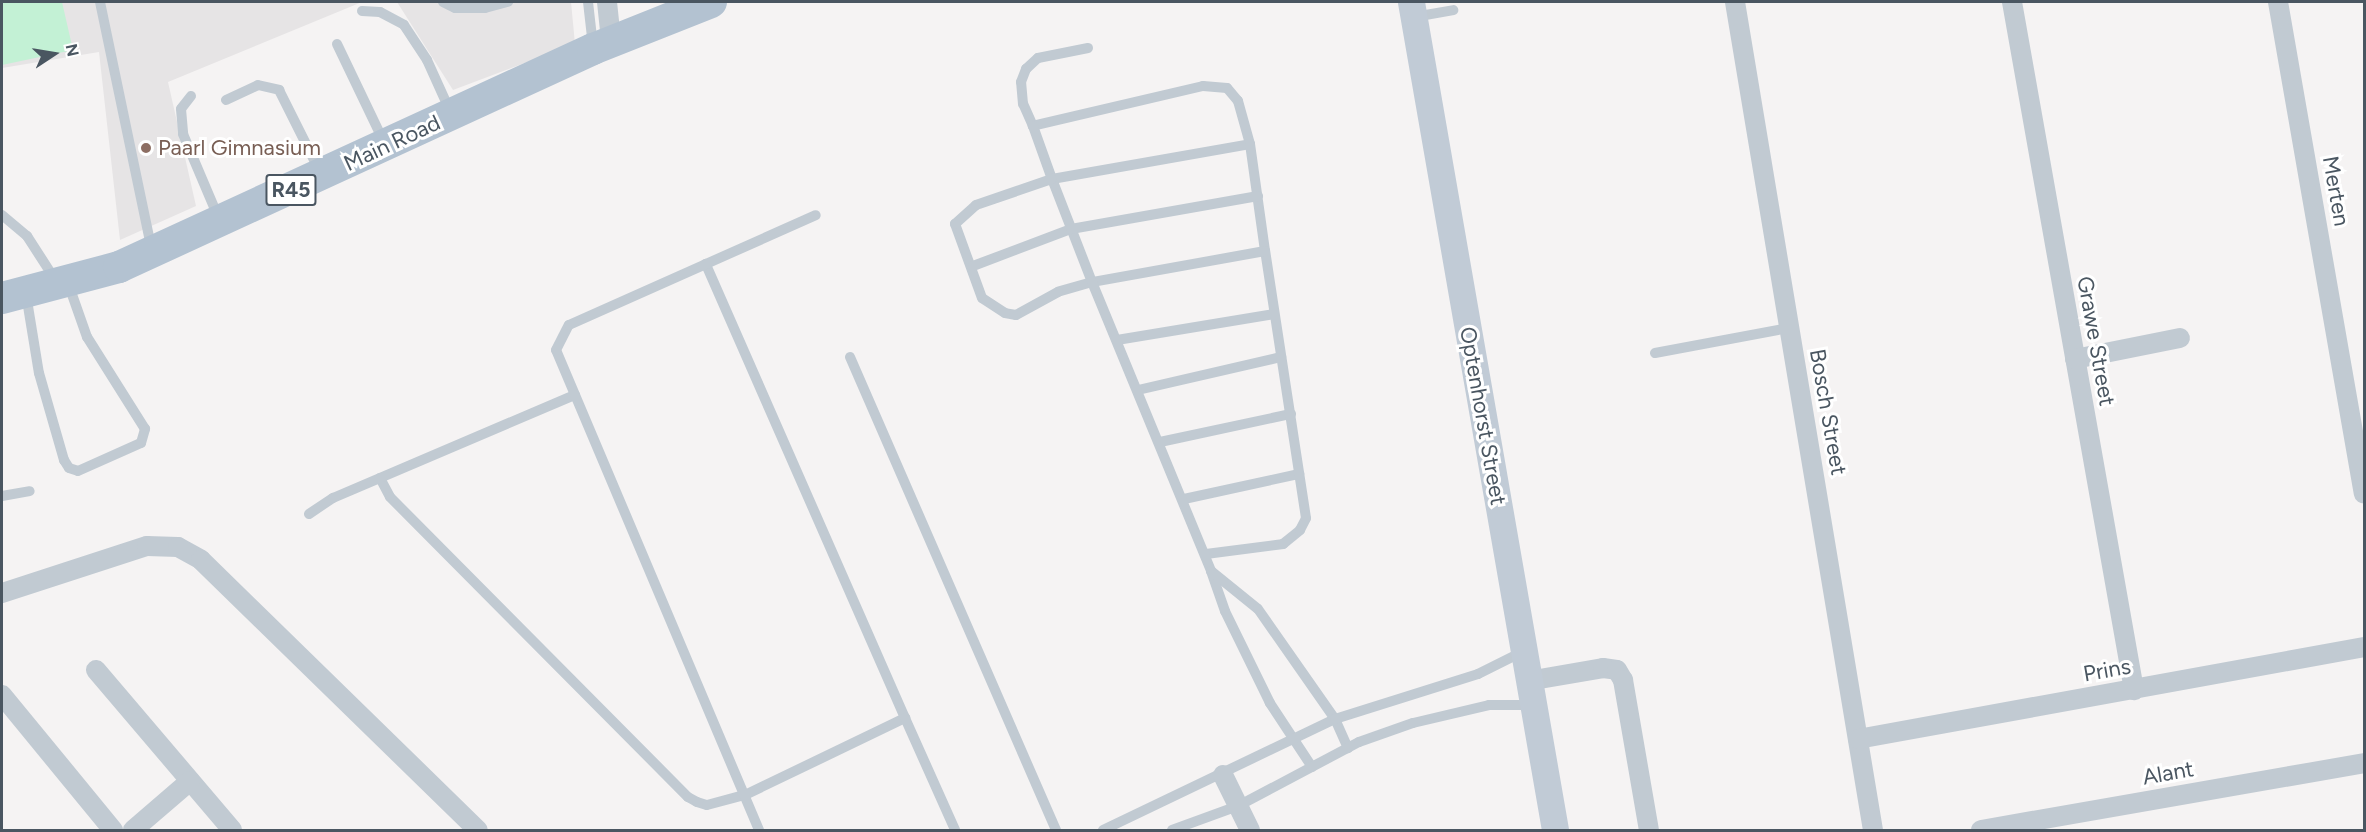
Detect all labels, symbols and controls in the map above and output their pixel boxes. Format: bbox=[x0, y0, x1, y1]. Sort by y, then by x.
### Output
north arrow bbox=[24, 24, 84, 84]
text: N bbox=[62, 42, 83, 58]
street label: Main Road bbox=[340, 109, 444, 177]
place label: Paarl Gimnasium bbox=[158, 135, 321, 161]
marker: Paarl Gimnasium bbox=[139, 141, 153, 155]
street label: Merten bbox=[2317, 154, 2355, 228]
road number: R45 bbox=[264, 172, 318, 208]
street label: Grawe Street bbox=[2072, 274, 2120, 408]
street label: Optenhorst Street bbox=[1454, 325, 1512, 507]
street label: Bosch Street bbox=[1804, 347, 1852, 477]
street label: Prins bbox=[2081, 653, 2133, 687]
street label: Alant bbox=[2140, 756, 2196, 790]

